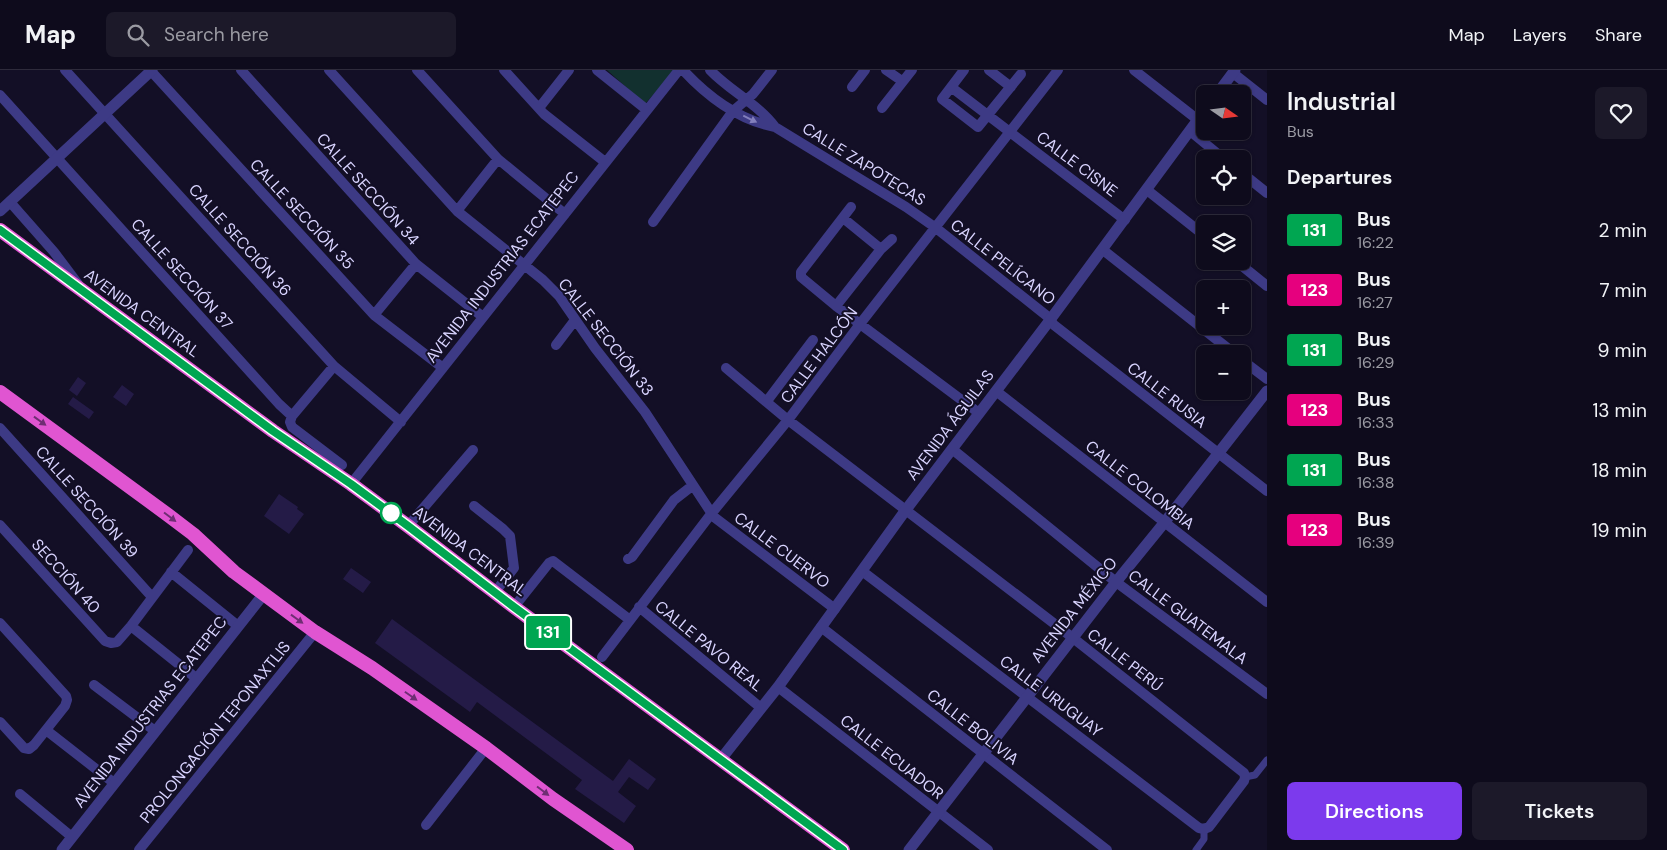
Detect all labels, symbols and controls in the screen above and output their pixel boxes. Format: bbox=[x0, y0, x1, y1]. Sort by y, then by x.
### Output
search box bbox=[106, 12, 456, 57]
text: Map bbox=[25, 19, 76, 50]
icon: search bbox=[124, 21, 152, 49]
text: Search here bbox=[164, 22, 269, 47]
text: Map bbox=[1449, 23, 1485, 47]
text: Layers bbox=[1513, 23, 1567, 47]
text: Share bbox=[1595, 23, 1642, 47]
north arrow bbox=[1196, 85, 1251, 140]
map controls bbox=[1196, 85, 1251, 400]
text: Industrial bbox=[1287, 86, 1396, 117]
button: heart bbox=[1595, 87, 1647, 139]
one-way arrow bbox=[743, 115, 757, 123]
street label: CALLE ZAPOTECAS bbox=[798, 118, 930, 210]
text: Bus bbox=[1287, 121, 1314, 142]
street label: CALLE CISNE bbox=[1032, 127, 1122, 201]
street label: CALLE SECCIÓN 34 bbox=[312, 129, 424, 250]
button: locate bbox=[1196, 150, 1251, 205]
street label: CALLE SECCIÓN 35 bbox=[245, 154, 359, 274]
text: Departures bbox=[1287, 165, 1392, 190]
street label: AVENIDA INDUSTRIAS ECATEPEC bbox=[421, 167, 583, 367]
street label: CALLE SECCIÓN 36 bbox=[184, 179, 296, 301]
text: Bus bbox=[1357, 207, 1391, 232]
street label: CALLE SECCIÓN 37 bbox=[127, 214, 237, 334]
street label: CALLE PELÍCANO bbox=[946, 214, 1060, 310]
button: layers bbox=[1196, 215, 1251, 270]
text: 131 bbox=[1303, 218, 1326, 242]
text: 2 min bbox=[1599, 218, 1647, 243]
text: 16:22 bbox=[1357, 232, 1394, 253]
street label: AVENIDA CENTRAL bbox=[80, 264, 204, 362]
text: Bus bbox=[1357, 267, 1391, 292]
street label: CALLE SECCIÓN 33 bbox=[554, 274, 658, 400]
text: 123 bbox=[1301, 278, 1328, 302]
text: 7 min bbox=[1599, 278, 1647, 303]
button: + bbox=[1196, 280, 1251, 335]
text: 16:27 bbox=[1357, 292, 1393, 313]
street label: CALLE HALCÓN bbox=[776, 302, 862, 408]
text: Bus bbox=[1357, 327, 1391, 352]
text: 131 bbox=[1303, 338, 1326, 362]
text: 9 min bbox=[1598, 338, 1647, 363]
button: − bbox=[1196, 345, 1251, 400]
text: 16:29 bbox=[1357, 352, 1394, 373]
street label: CALLE RUSIA bbox=[1123, 357, 1211, 433]
street label: AVENIDA ÁGUILAS bbox=[901, 365, 999, 485]
text: Bus bbox=[1357, 387, 1391, 412]
text: 123 bbox=[1301, 398, 1328, 422]
text: 13 min bbox=[1592, 398, 1647, 423]
text: 16:33 bbox=[1357, 412, 1394, 433]
one-way arrow bbox=[33, 416, 47, 426]
street label: CALLE COLOMBIA bbox=[1081, 436, 1199, 534]
street label: CALLE SECCIÓN 39 bbox=[31, 442, 143, 562]
text: Bus bbox=[1357, 447, 1391, 472]
text: 131 bbox=[1303, 458, 1326, 482]
text: 18 min bbox=[1592, 458, 1647, 483]
text: 16:38 bbox=[1357, 472, 1394, 493]
street label: AVENIDA CENTRAL bbox=[409, 501, 531, 601]
unlabelled marker bbox=[380, 502, 402, 524]
street label: CALLE CUERVO bbox=[730, 507, 834, 593]
text: Bus bbox=[1357, 507, 1391, 532]
one-way arrow bbox=[163, 512, 177, 522]
text: 123 bbox=[1301, 518, 1328, 542]
text: 19 min bbox=[1592, 518, 1647, 543]
text: 16:39 bbox=[1357, 532, 1394, 553]
street label: SECCIÓN 40 bbox=[27, 534, 105, 618]
street label: AVENIDA MÉXICO bbox=[1026, 553, 1122, 667]
street label: CALLE GUATEMALA bbox=[1124, 565, 1252, 669]
street label: CALLE PAVO REAL bbox=[651, 596, 767, 696]
street label: AVENIDA INDUSTRIAS ECATEPEC bbox=[69, 612, 231, 812]
one-way arrow bbox=[290, 614, 304, 624]
line badge: 131 bbox=[519, 616, 577, 648]
text: 131 bbox=[536, 620, 560, 644]
street label: CALLE PERÚ bbox=[1083, 624, 1167, 696]
street label: PROLONGACIÓN TEPONAXTLIS bbox=[135, 637, 295, 827]
street label: CALLE URUGUAY bbox=[995, 651, 1107, 741]
street label: CALLE BOLIVIA bbox=[923, 684, 1024, 770]
one-way arrow bbox=[405, 691, 418, 701]
street label: CALLE ECUADOR bbox=[836, 710, 948, 804]
button: Directions bbox=[1287, 782, 1462, 840]
button: Tickets bbox=[1472, 782, 1647, 840]
one-way arrow bbox=[536, 786, 549, 797]

